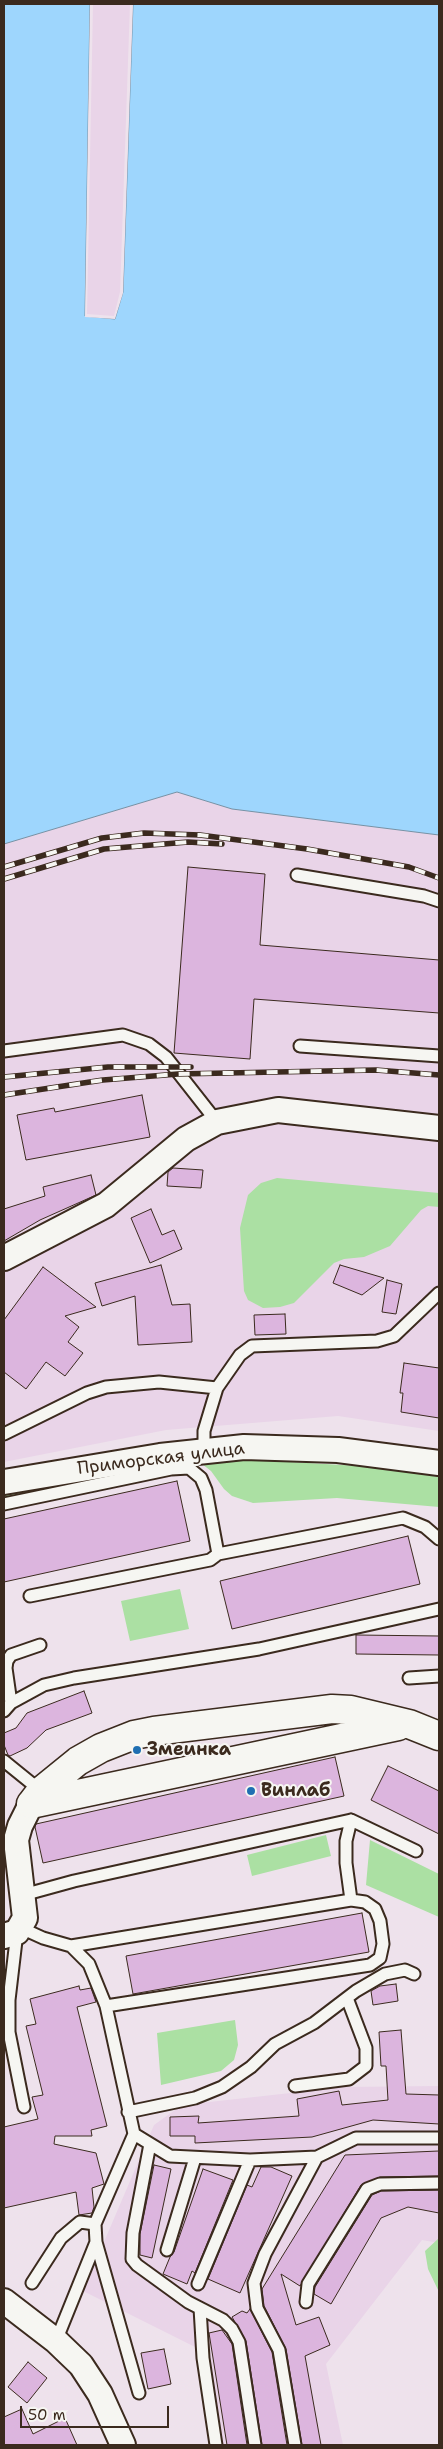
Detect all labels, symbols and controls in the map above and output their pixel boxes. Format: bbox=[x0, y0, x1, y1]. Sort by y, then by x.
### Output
street label: Приморская улица bbox=[76, 1438, 246, 1480]
place label: Змеинка bbox=[147, 1739, 231, 1761]
marker: Змеинка bbox=[131, 1744, 143, 1756]
place label: Винлаб bbox=[261, 1780, 330, 1802]
marker: Винлаб bbox=[245, 1785, 257, 1797]
scale bar bbox=[22, 2396, 171, 2428]
text: 50 m bbox=[28, 2405, 66, 2425]

